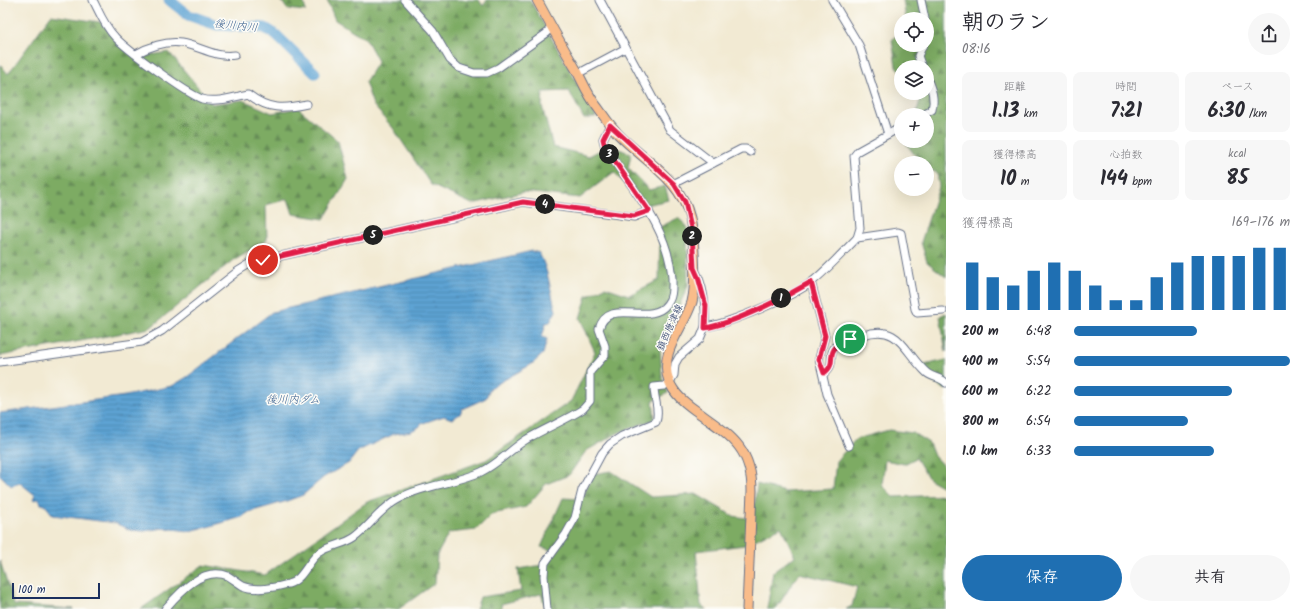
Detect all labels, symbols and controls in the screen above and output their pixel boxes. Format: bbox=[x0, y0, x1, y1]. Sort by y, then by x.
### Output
text: 朝のラン bbox=[962, 6, 1050, 41]
map controls bbox=[894, 12, 934, 196]
button: locate bbox=[894, 12, 934, 52]
button: share bbox=[1248, 13, 1290, 55]
water label: 後川内川 bbox=[213, 15, 259, 37]
text: 08:16 bbox=[962, 39, 991, 60]
button: layers bbox=[894, 60, 934, 100]
text: 距離 bbox=[1004, 78, 1026, 96]
text: 時間 bbox=[1115, 78, 1137, 96]
text: ペース bbox=[1221, 78, 1254, 96]
text: 1.13 bbox=[992, 96, 1019, 128]
text: 7:21 bbox=[1110, 96, 1142, 128]
text: 6:30 bbox=[1208, 96, 1245, 128]
text: km bbox=[1019, 105, 1038, 123]
text: /km bbox=[1245, 105, 1267, 123]
button: + bbox=[894, 108, 934, 148]
pin: 3 bbox=[599, 144, 619, 164]
text: 3 bbox=[606, 145, 612, 163]
text: kcal bbox=[1228, 145, 1246, 163]
text: 獲得標高 bbox=[993, 146, 1037, 164]
text: 心拍数 bbox=[1109, 146, 1142, 164]
button: − bbox=[894, 156, 934, 196]
text: 85 bbox=[1226, 163, 1248, 195]
text: 10 bbox=[1000, 164, 1016, 196]
text: 144 bbox=[1100, 164, 1128, 196]
text: m bbox=[1016, 173, 1029, 191]
text: bpm bbox=[1128, 173, 1152, 191]
pin: 4 bbox=[535, 194, 555, 214]
text: 4 bbox=[542, 195, 548, 213]
text: 169–176 m bbox=[1232, 212, 1290, 233]
text: 獲得標高 bbox=[962, 213, 1014, 234]
pin: 5 bbox=[363, 225, 383, 245]
text: 5 bbox=[370, 226, 376, 244]
pin: 2 bbox=[682, 226, 702, 246]
text: 2 bbox=[689, 227, 695, 245]
pin bbox=[246, 243, 280, 277]
icon: check bbox=[252, 249, 274, 271]
pin: 1 bbox=[771, 288, 791, 308]
text: 1 bbox=[779, 289, 783, 307]
street label: 鎮西唐津線 bbox=[652, 301, 687, 353]
text: 200 m bbox=[962, 321, 999, 342]
text: 6:48 bbox=[1026, 321, 1051, 342]
pin bbox=[833, 322, 867, 356]
icon: arrive bbox=[839, 328, 861, 350]
text: 400 m bbox=[962, 351, 998, 372]
text: 5:54 bbox=[1026, 351, 1050, 372]
text: 600 m bbox=[962, 381, 998, 402]
text: 6:22 bbox=[1026, 381, 1052, 402]
water label: 後川内ダム bbox=[266, 391, 320, 409]
text: 800 m bbox=[962, 411, 999, 432]
text: 6:54 bbox=[1026, 411, 1051, 432]
text: 1.0 km bbox=[962, 441, 998, 462]
text: 6:33 bbox=[1026, 441, 1051, 462]
button: 保存 bbox=[962, 555, 1122, 601]
button: 共有 bbox=[1130, 555, 1290, 601]
scale bar bbox=[12, 581, 100, 600]
text: 100 m bbox=[18, 581, 46, 599]

